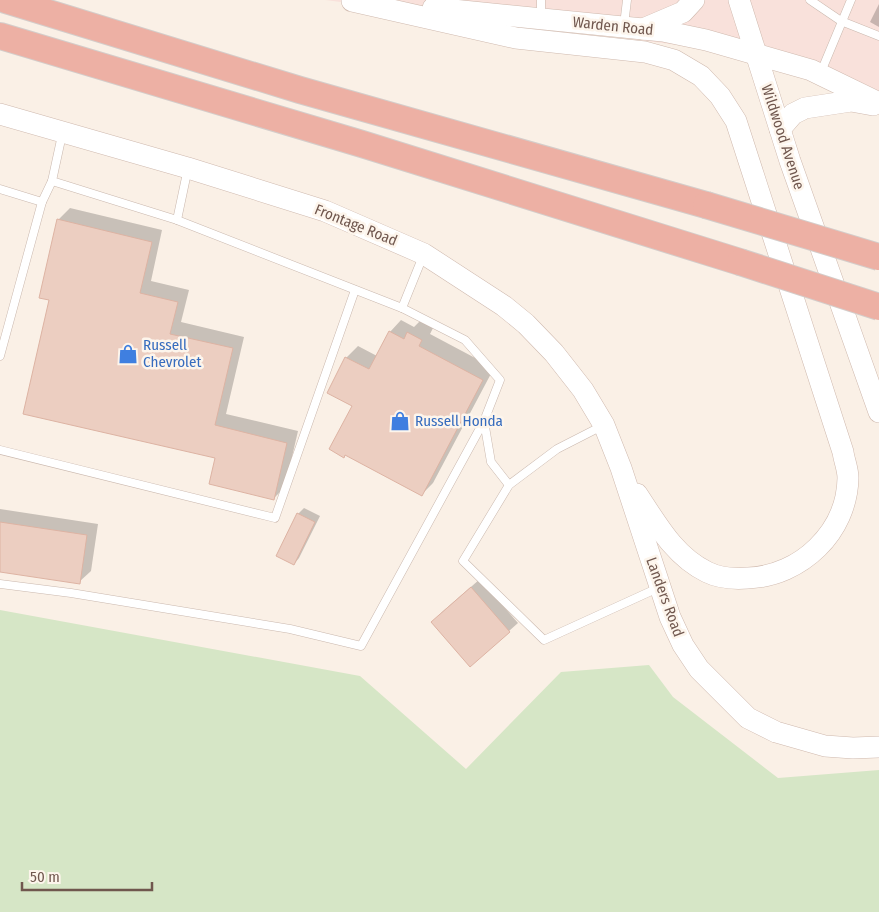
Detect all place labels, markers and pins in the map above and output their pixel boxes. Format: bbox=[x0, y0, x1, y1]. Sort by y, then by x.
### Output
place label: Russell Chevrolet bbox=[143, 336, 201, 371]
shop icon: Russell Chevrolet bbox=[117, 343, 139, 365]
shop icon: Russell Honda bbox=[389, 410, 411, 432]
place label: Russell Honda bbox=[415, 412, 503, 430]

